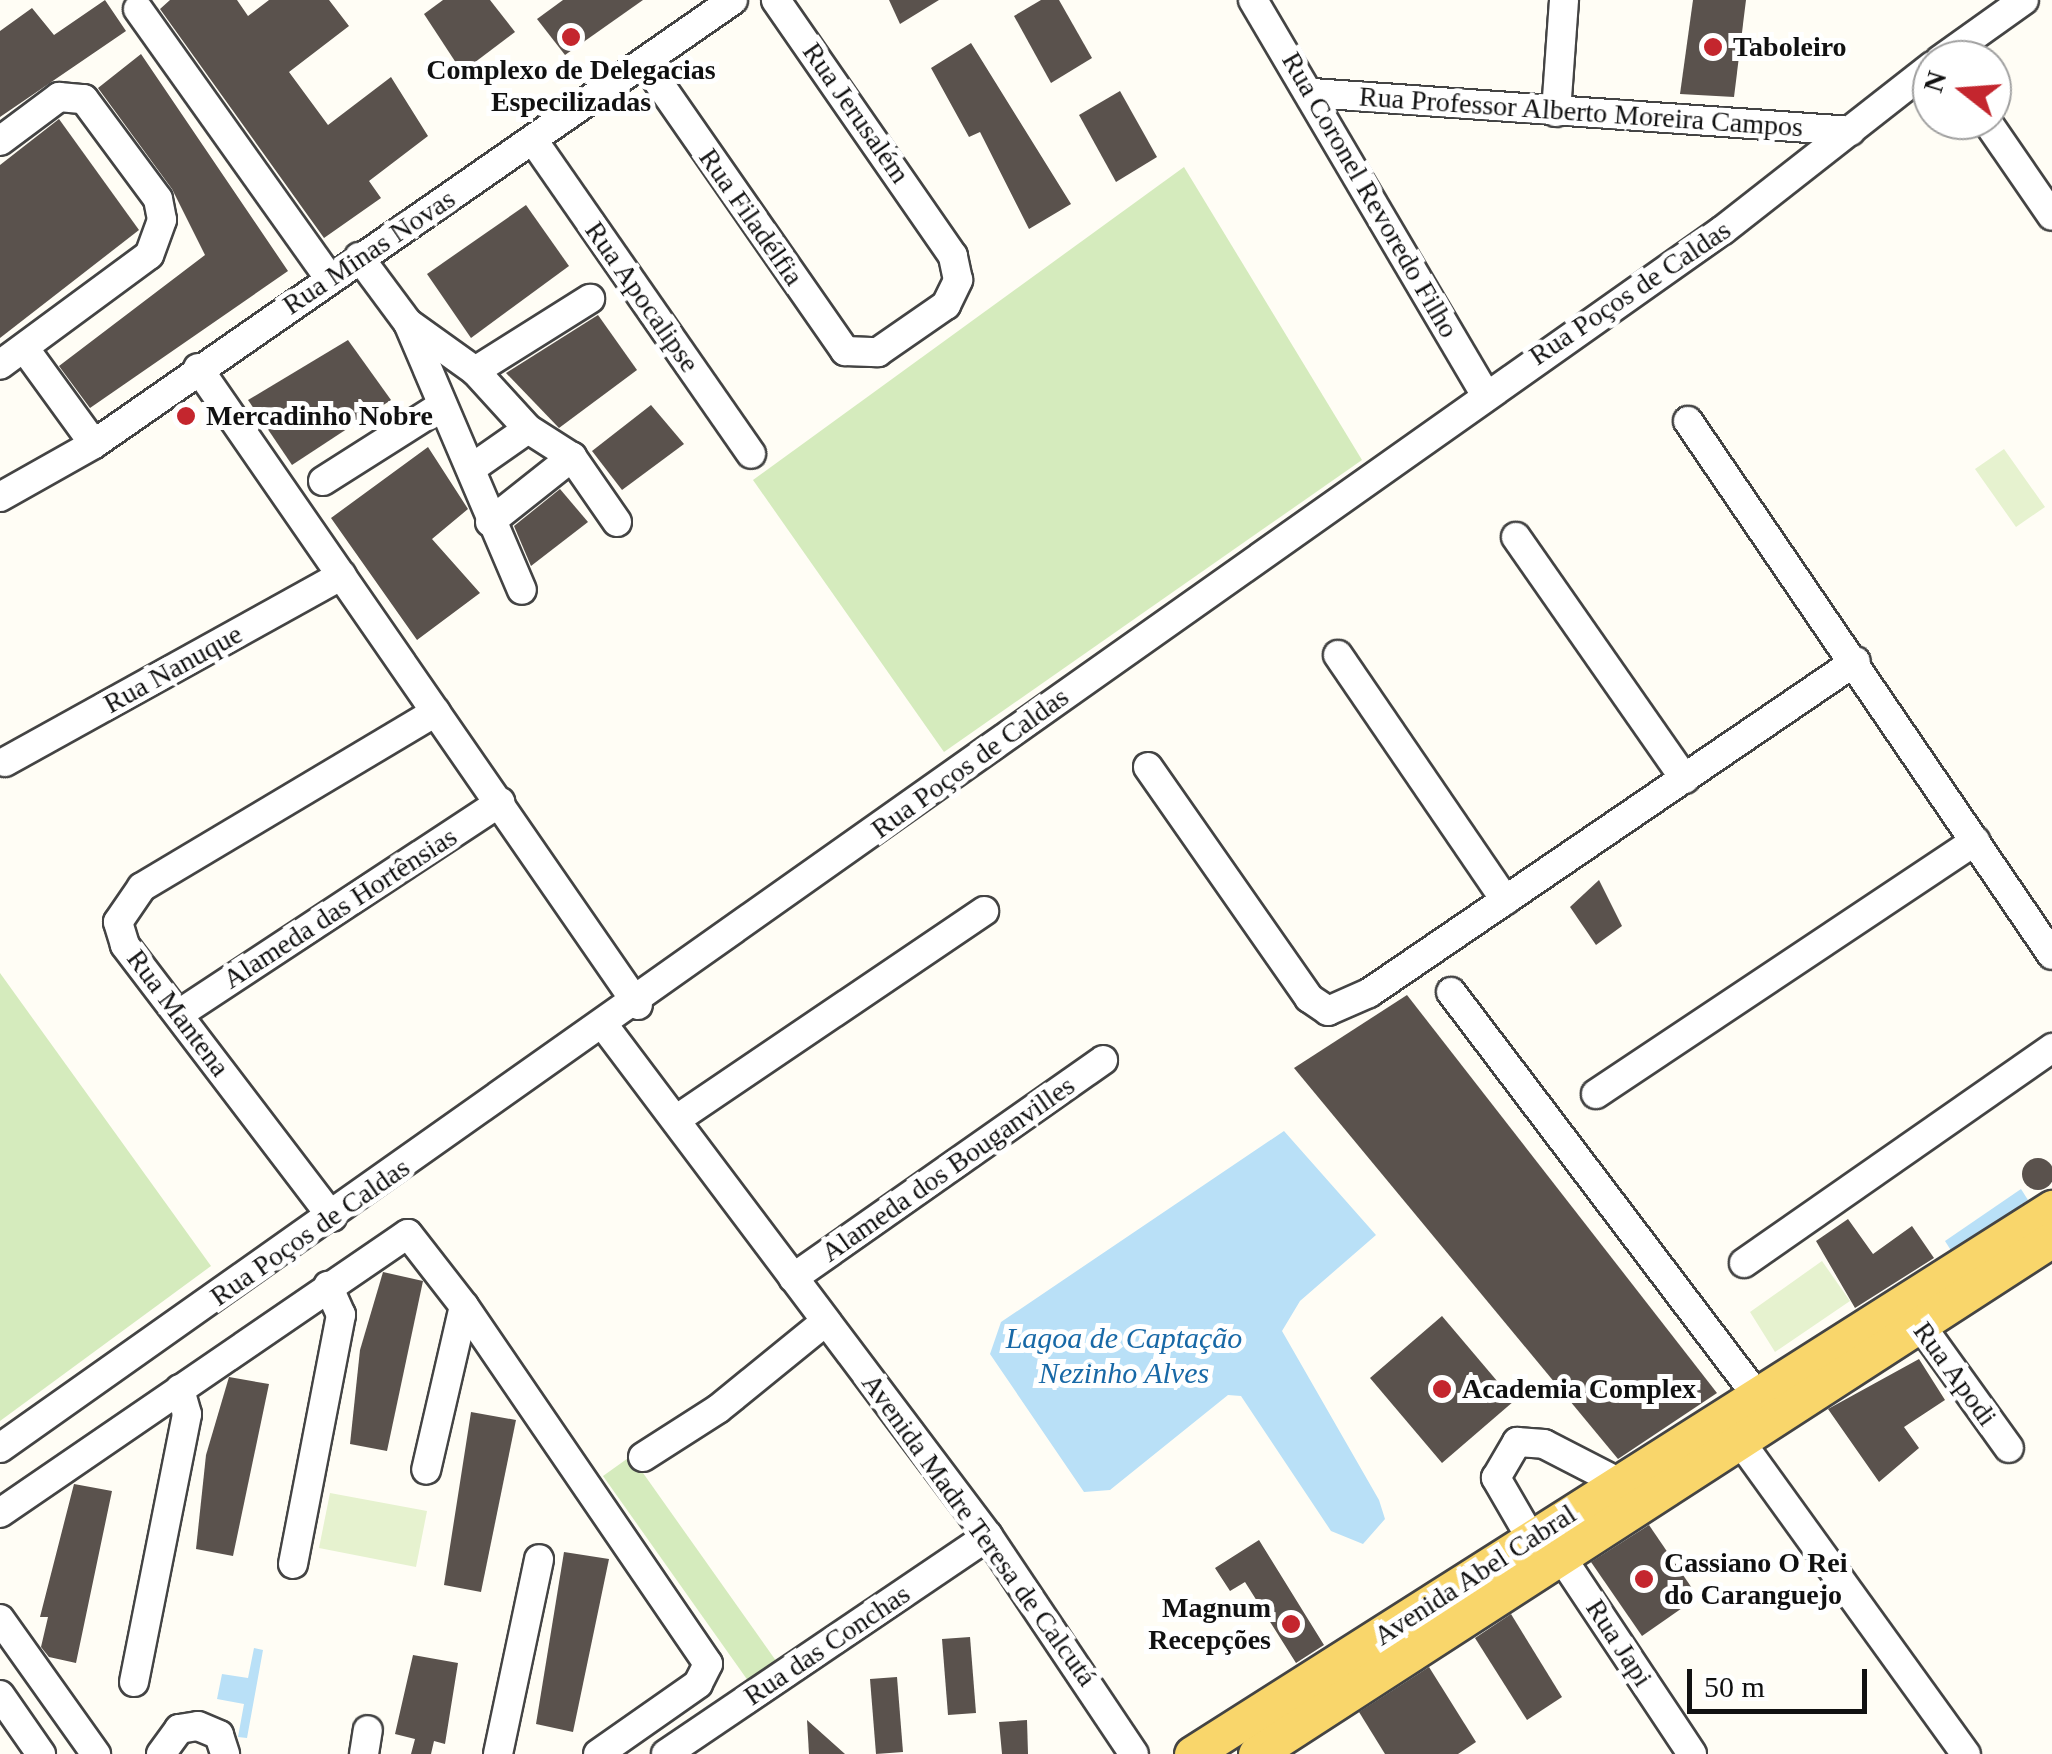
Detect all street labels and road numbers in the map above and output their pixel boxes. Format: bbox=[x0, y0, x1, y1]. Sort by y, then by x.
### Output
street label: Rua Jerusalém bbox=[795, 36, 917, 190]
street label: Rua Coronel Revoredo Filho bbox=[1274, 46, 1466, 344]
street label: Rua Professor Alberto Moreira Campos bbox=[1357, 80, 1805, 144]
street label: Rua Filadélfia bbox=[692, 142, 810, 292]
street label: Rua Minas Novas bbox=[276, 182, 462, 322]
street label: Rua Poços de Caldas bbox=[1523, 213, 1737, 373]
street label: Rua Apocalipse bbox=[577, 214, 707, 380]
street label: Rua Nanuque bbox=[98, 617, 248, 721]
street label: Rua Poços de Caldas bbox=[865, 680, 1075, 846]
street label: Alameda das Hortênsias bbox=[217, 820, 463, 996]
street label: Rua Mantena bbox=[119, 943, 237, 1083]
street label: Alameda dos Bouganvilles bbox=[815, 1069, 1081, 1269]
street label: Rua Poços de Caldas bbox=[204, 1151, 416, 1313]
street label: Rua Apodi bbox=[1906, 1315, 2004, 1433]
street label: Avenida Madre Teresa de Calcutá bbox=[854, 1367, 1104, 1693]
street label: Avenida Abel Cabral bbox=[1367, 1497, 1583, 1653]
street label: Rua das Conchas bbox=[738, 1577, 916, 1713]
street label: Rua Japi bbox=[1578, 1593, 1660, 1693]

